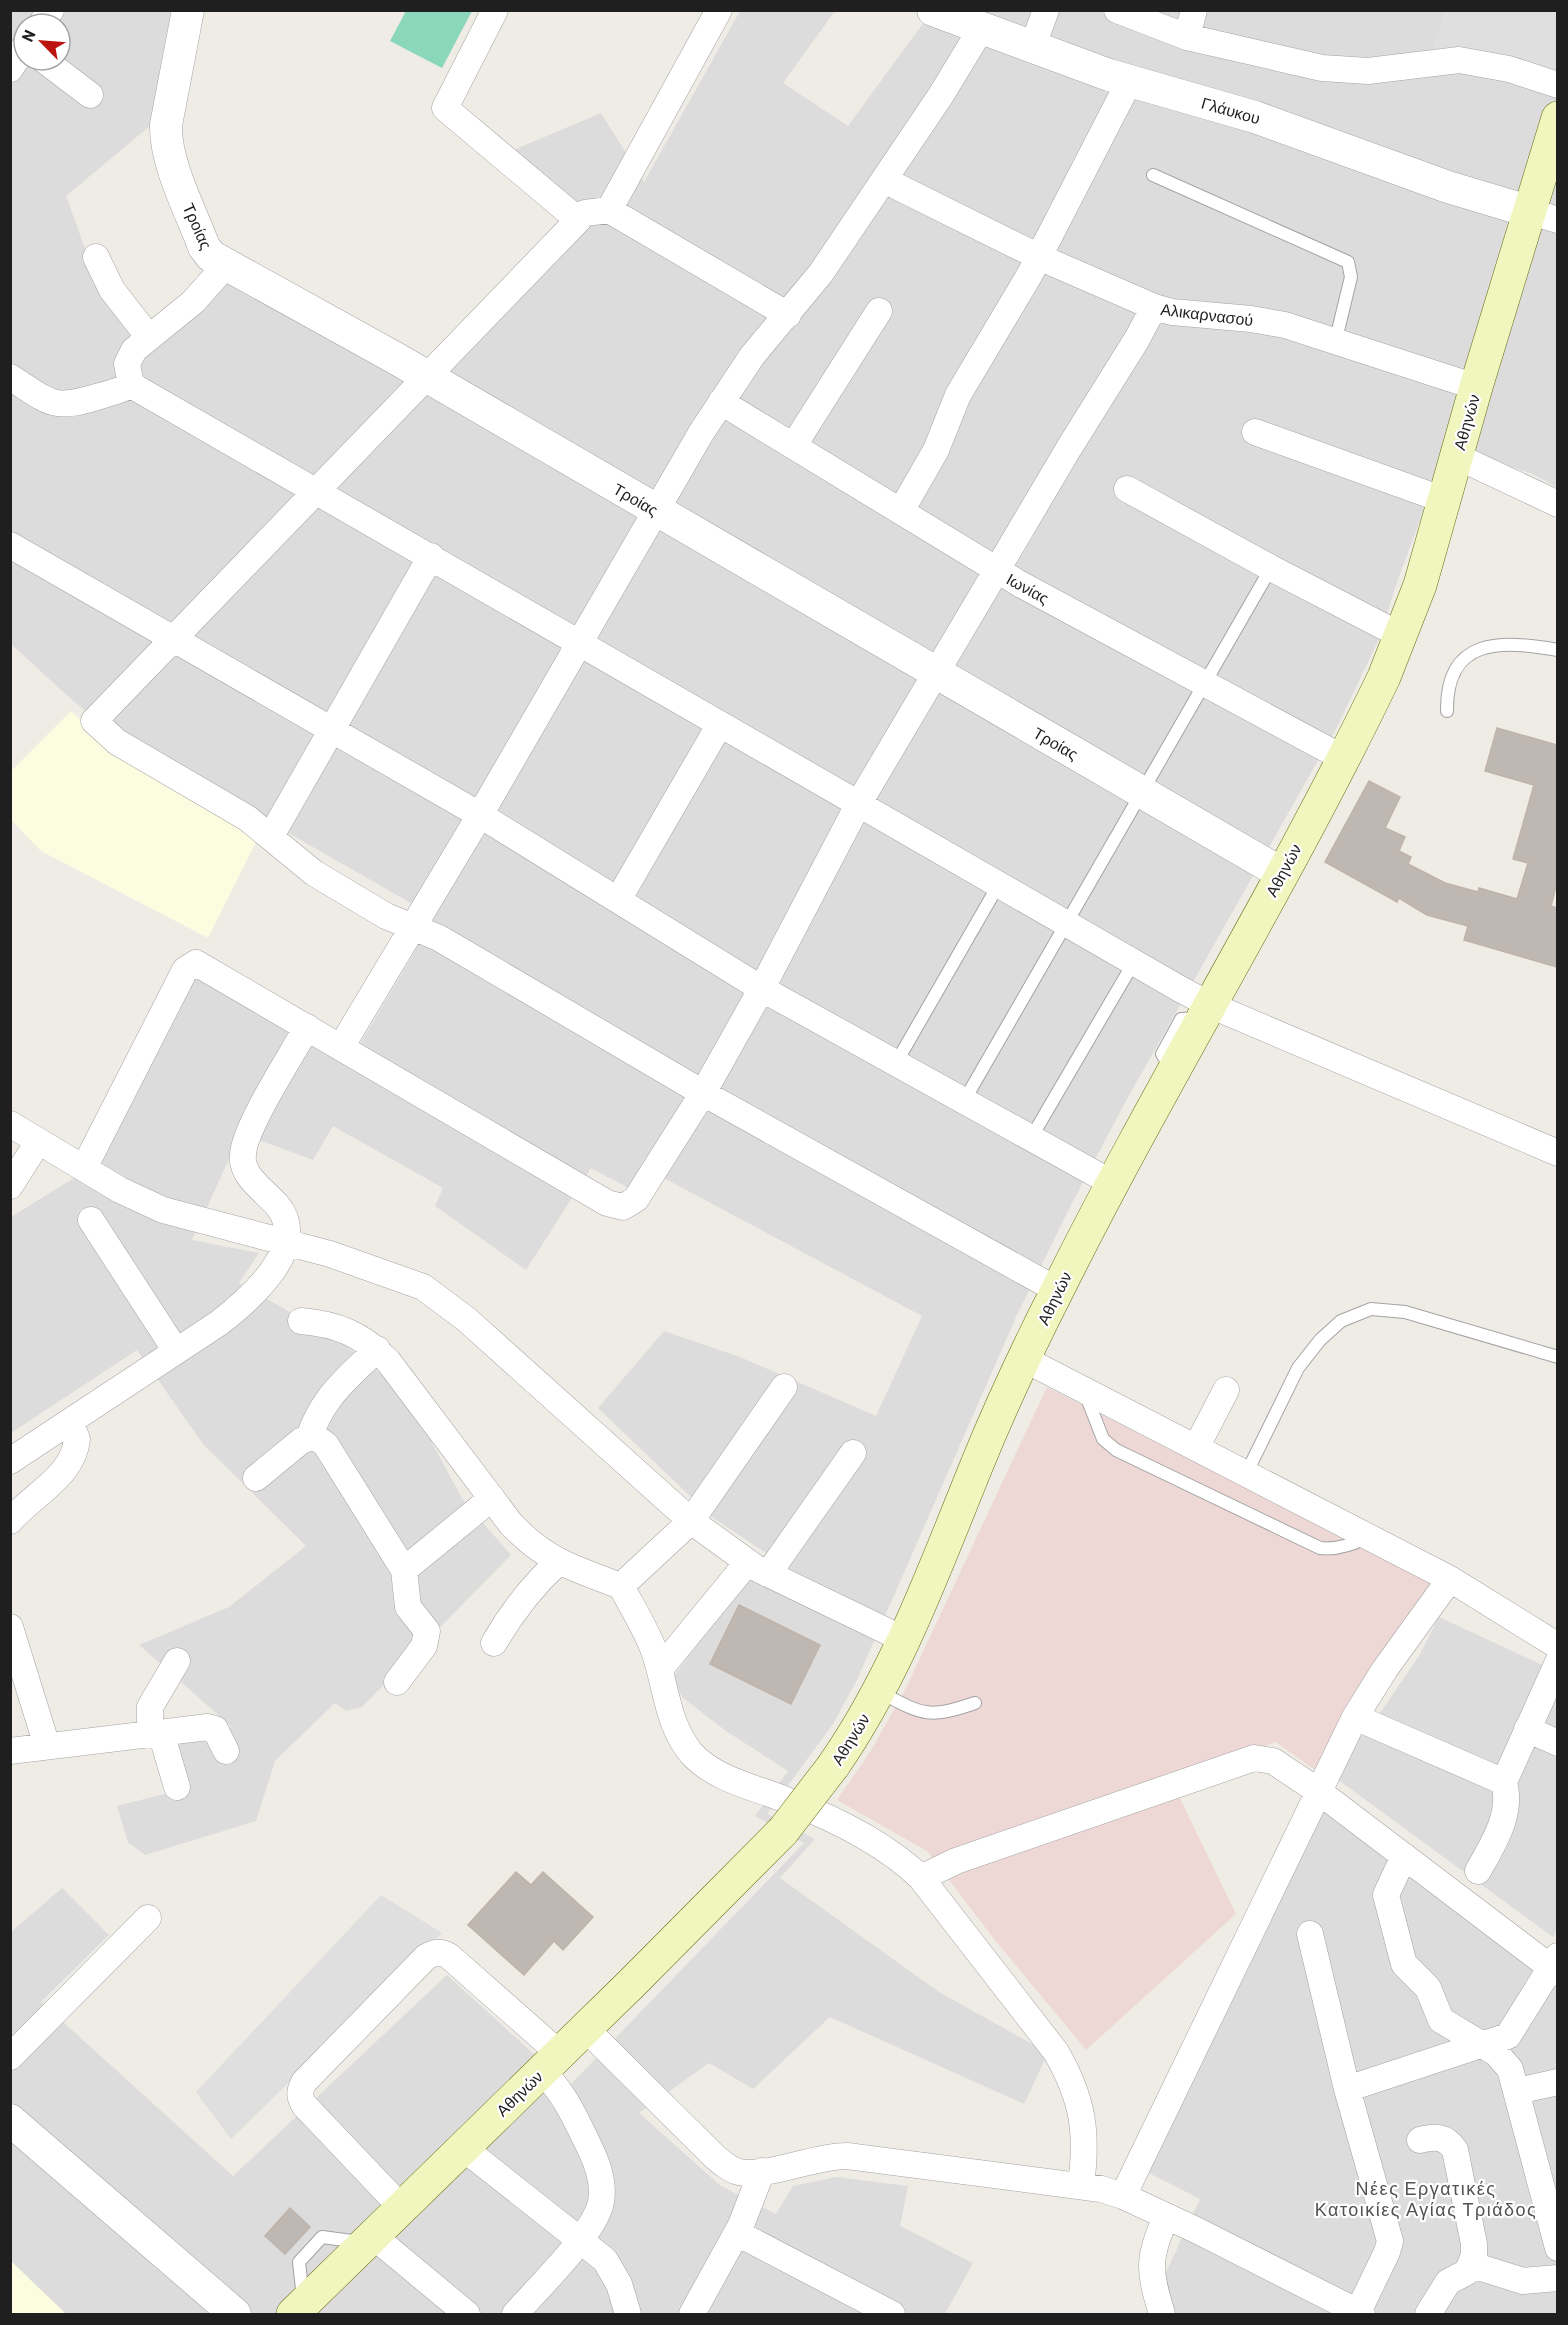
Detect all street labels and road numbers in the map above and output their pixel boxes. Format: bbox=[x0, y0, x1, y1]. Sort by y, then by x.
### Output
street label: Γλάυκου bbox=[1200, 93, 1262, 127]
street label: Τροίας bbox=[179, 200, 217, 252]
street label: Αλικαρνασού bbox=[1160, 299, 1254, 329]
street label: Αθηνών bbox=[1449, 392, 1483, 452]
street label: Τροίας bbox=[610, 479, 662, 519]
street label: Ιωνίας bbox=[1004, 569, 1053, 607]
street label: Τροίας bbox=[1030, 723, 1082, 763]
street label: Αθηνών bbox=[1261, 840, 1305, 900]
street label: Αθηνών bbox=[1033, 1268, 1075, 1328]
street label: Αθηνών bbox=[827, 1710, 873, 1768]
street label: Αθηνών bbox=[492, 2066, 546, 2120]

